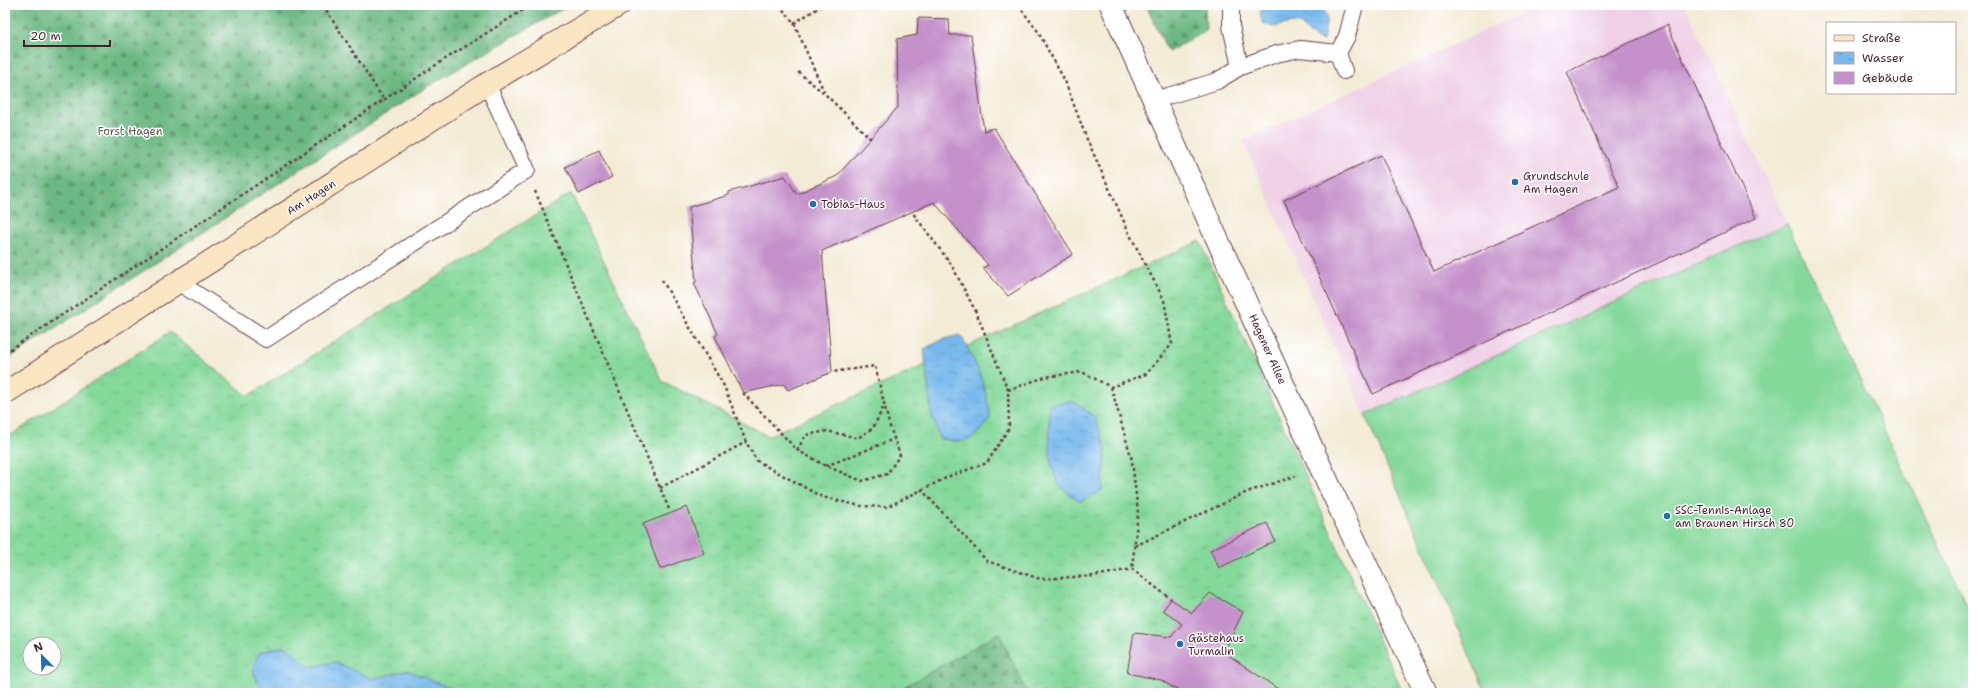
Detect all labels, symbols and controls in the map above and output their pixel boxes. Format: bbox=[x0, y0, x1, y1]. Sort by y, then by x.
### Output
scale bar bbox=[24, 22, 110, 48]
legend bbox=[1826, 22, 1956, 94]
text: 20 m bbox=[30, 28, 61, 44]
text: Straße bbox=[1862, 30, 1901, 46]
text: Wasser bbox=[1862, 50, 1904, 66]
text: Gebäude bbox=[1862, 70, 1913, 86]
park label: Forst Hagen bbox=[98, 124, 163, 139]
place label: Grundschule Am Hagen bbox=[1523, 169, 1589, 197]
street label: Am Hagen bbox=[284, 176, 339, 219]
marker: Grundschule Am Hagen bbox=[1510, 177, 1520, 187]
place label: Tobias-Haus bbox=[821, 197, 885, 212]
marker: Tobias-Haus bbox=[808, 199, 818, 209]
street label: Hagener Allee bbox=[1245, 311, 1290, 387]
place label: SSC-Tennis-Anlage am Braunen Hirsch 80 bbox=[1675, 503, 1794, 531]
marker: SSC-Tennis-Anlage am Braunen Hirsch 80 bbox=[1662, 511, 1672, 521]
place label: Gästehaus Turmalin bbox=[1188, 631, 1244, 659]
north arrow bbox=[22, 636, 62, 676]
text: N bbox=[31, 639, 45, 656]
marker: Gästehaus Turmalin bbox=[1175, 639, 1185, 649]

